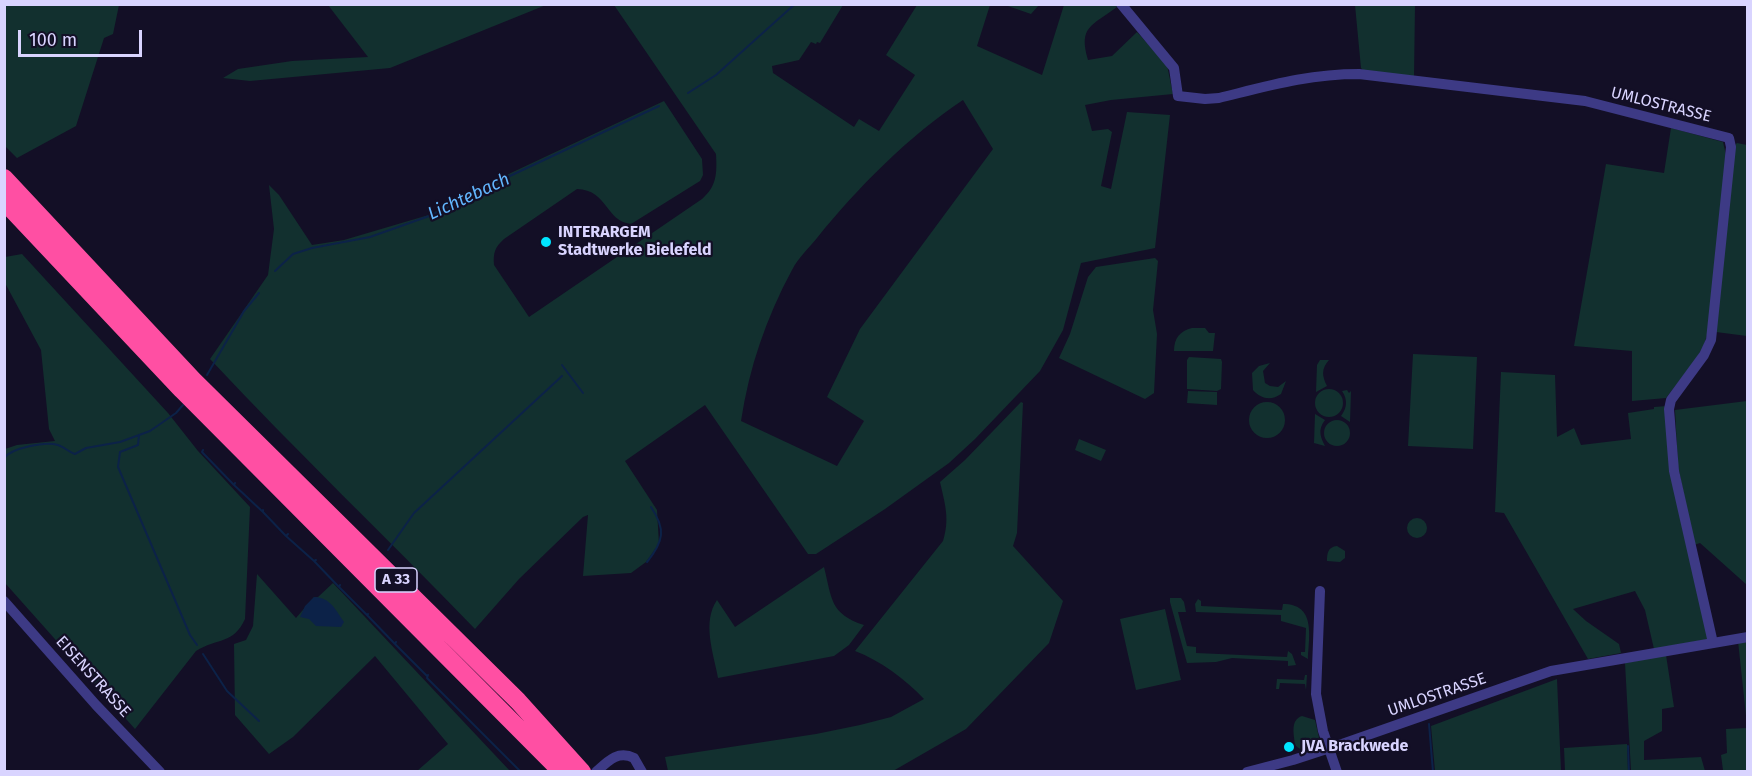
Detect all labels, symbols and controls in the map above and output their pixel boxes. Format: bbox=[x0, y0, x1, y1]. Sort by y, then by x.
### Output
scale bar bbox=[21, 18, 146, 56]
text: 100 m bbox=[29, 29, 77, 51]
street label: UMLOSTRASSE bbox=[1609, 83, 1713, 127]
water label: Lichtebach bbox=[425, 169, 513, 225]
place label: INTERARGEM Stadtwerke Bielefeld bbox=[558, 223, 712, 261]
marker: INTERARGEM Stadtwerke Bielefeld bbox=[539, 235, 553, 249]
road number: A 33 bbox=[375, 568, 417, 592]
street label: EISENSTRASSE bbox=[51, 632, 135, 722]
street label: UMLOSTRASSE bbox=[1385, 669, 1489, 721]
place label: JVA Brackwede bbox=[1301, 737, 1408, 757]
marker: JVA Brackwede bbox=[1282, 740, 1296, 754]

